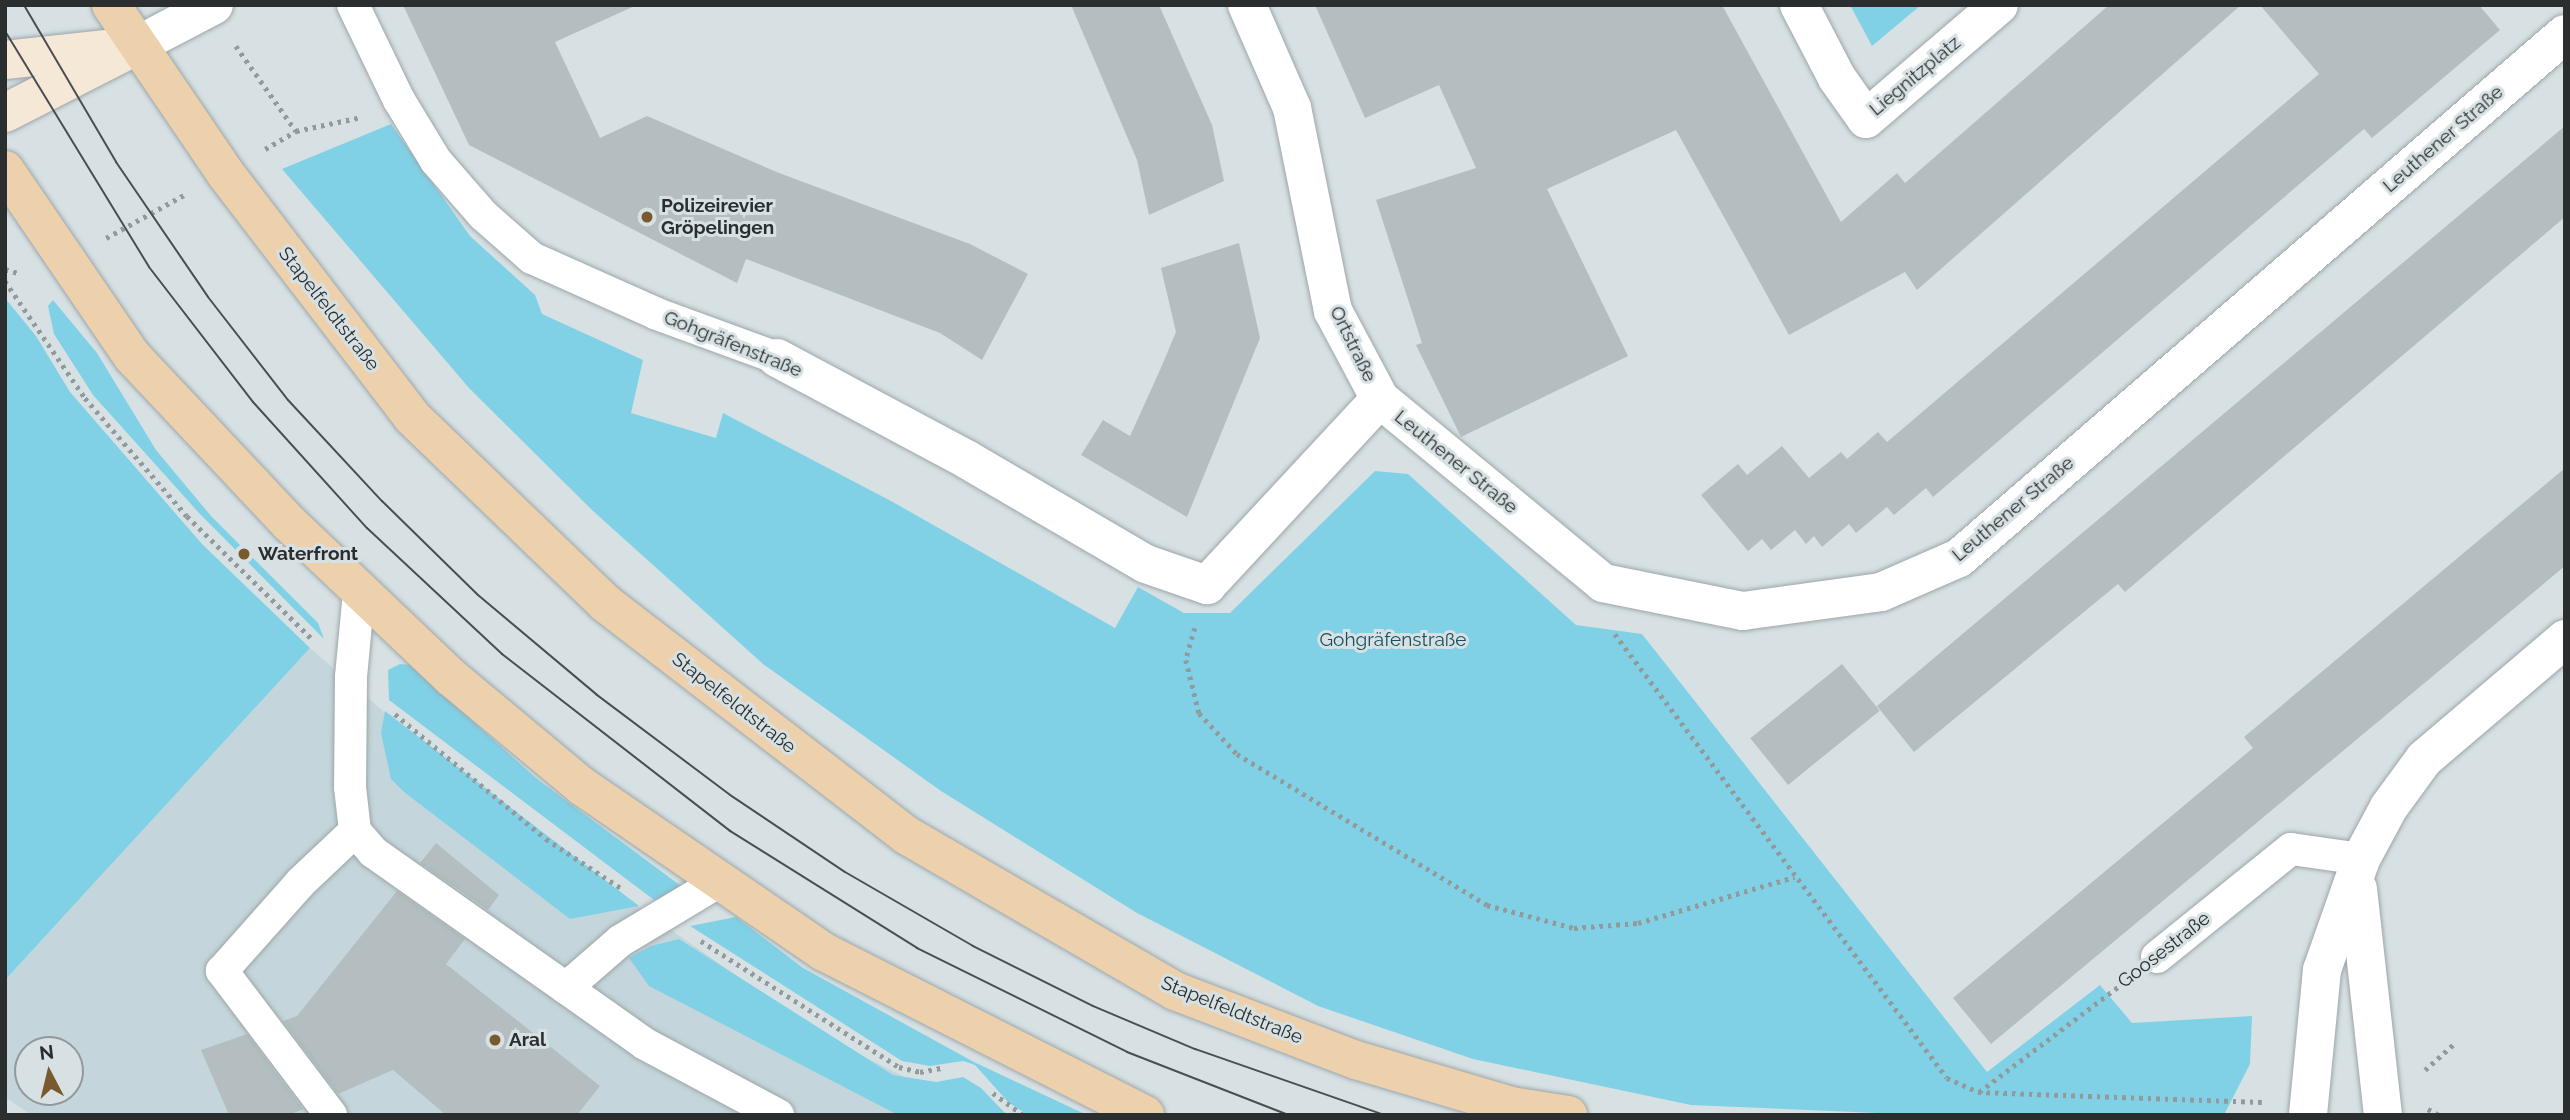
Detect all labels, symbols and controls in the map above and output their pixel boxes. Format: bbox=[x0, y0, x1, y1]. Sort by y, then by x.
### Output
street label: Liegnitzplatz bbox=[1865, 31, 1965, 121]
street label: Leuthener Straße bbox=[2378, 81, 2508, 197]
place label: Polizeirevier Gröpelingen bbox=[661, 195, 774, 239]
marker: Polizeirevier Gröpelingen bbox=[639, 209, 655, 225]
street label: Stapelfeldtstraße bbox=[274, 243, 384, 375]
street label: Ortstraße bbox=[1325, 302, 1381, 386]
street label: Gohgräfenstraße bbox=[661, 306, 805, 382]
street label: Leuthener Straße bbox=[1390, 405, 1522, 519]
street label: Leuthener Straße bbox=[1947, 451, 2079, 567]
place label: Waterfront bbox=[258, 543, 358, 565]
marker: Waterfront bbox=[236, 546, 252, 562]
park label: Gohgräfenstraße bbox=[1320, 629, 1466, 651]
street label: Stapelfeldtstraße bbox=[668, 648, 800, 758]
street label: Goosestraße bbox=[2113, 907, 2215, 993]
street label: Stapelfeldtstraße bbox=[1158, 971, 1306, 1049]
place label: Aral bbox=[509, 1029, 546, 1051]
marker: Aral bbox=[487, 1032, 503, 1048]
north arrow bbox=[14, 1036, 84, 1106]
text: N bbox=[38, 1040, 55, 1064]

